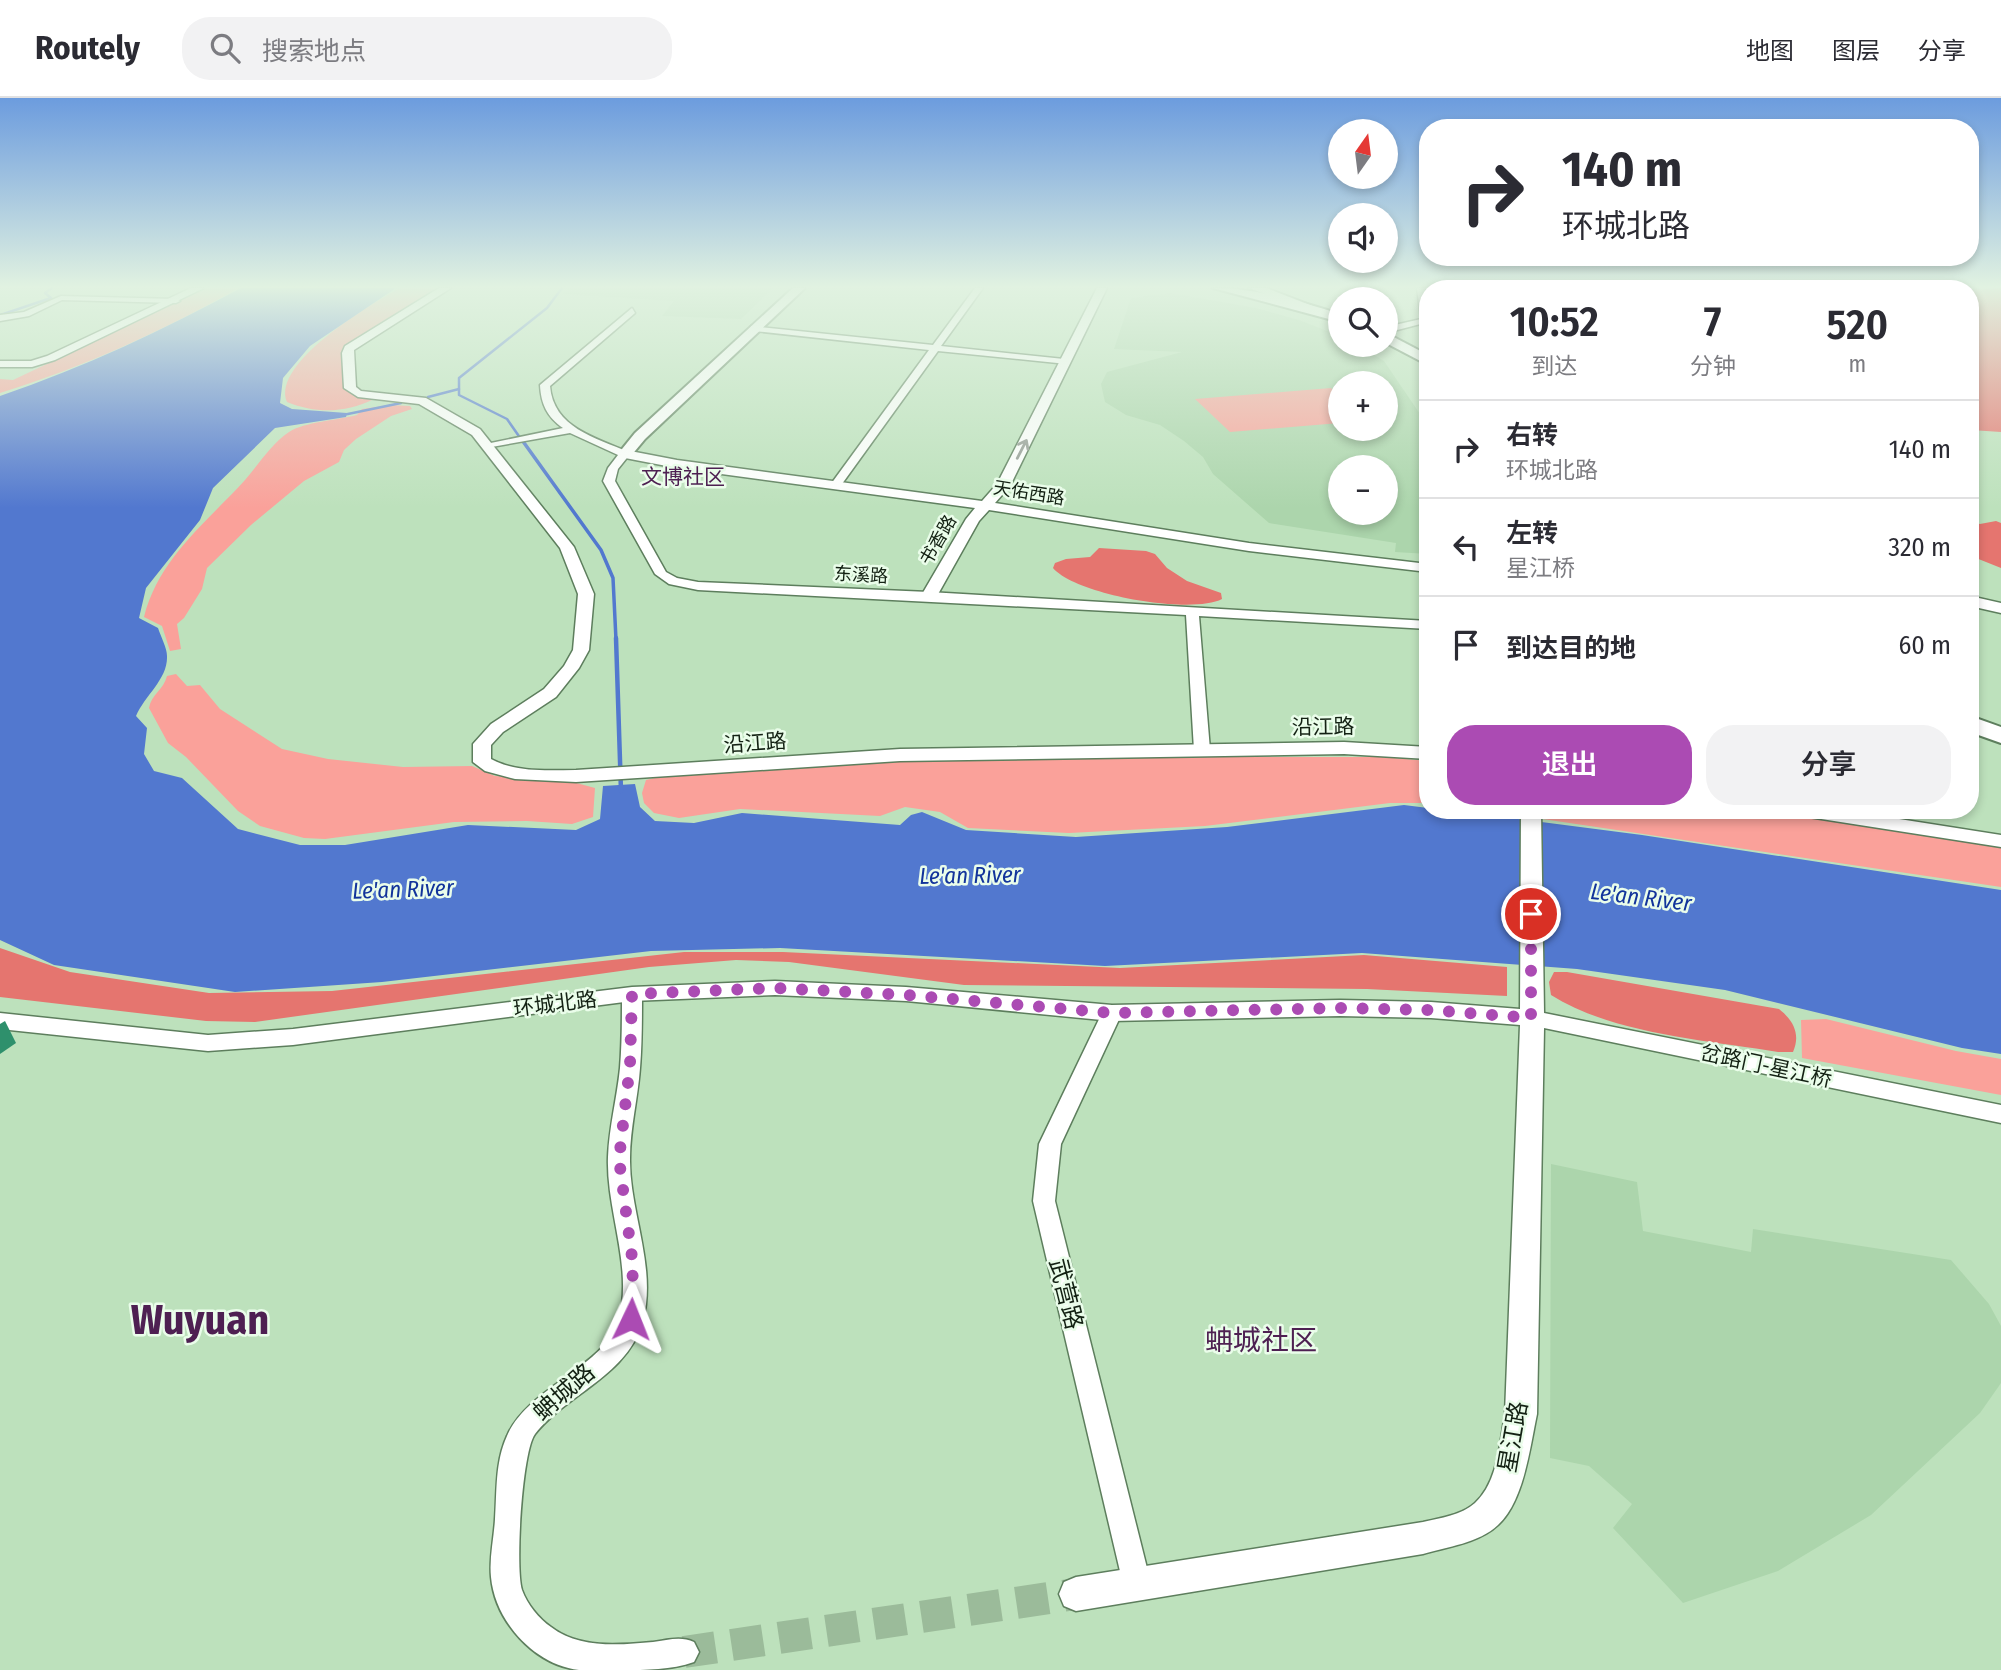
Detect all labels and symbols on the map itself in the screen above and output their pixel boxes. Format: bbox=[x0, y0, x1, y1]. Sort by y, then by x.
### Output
north arrow bbox=[1328, 119, 1398, 189]
one-way arrow bbox=[1015, 440, 1029, 460]
district label: 文博社区 bbox=[641, 464, 725, 490]
street label: 天佑西路 bbox=[992, 477, 1066, 509]
street label: 书香路 bbox=[915, 511, 961, 569]
street label: 东溪路 bbox=[833, 563, 889, 587]
street label: 沿江路 bbox=[1291, 713, 1355, 741]
street label: 沿江路 bbox=[723, 728, 787, 758]
water label: Le'an River bbox=[919, 860, 1022, 890]
water label: Le'an River bbox=[352, 873, 455, 905]
water label: Le'an River bbox=[1589, 877, 1694, 917]
pin bbox=[1501, 884, 1561, 944]
street label: 环城北路 bbox=[512, 986, 598, 1022]
street label: 岔路门-星江桥 bbox=[1698, 1039, 1834, 1093]
street label: 武营路 bbox=[1044, 1256, 1088, 1332]
position arrow bbox=[594, 1282, 668, 1356]
district label: Wuyuan bbox=[131, 1295, 269, 1345]
district label: 蚺城社区 bbox=[1205, 1324, 1317, 1357]
street label: 蚺城路 bbox=[528, 1358, 600, 1426]
street label: 星江路 bbox=[1493, 1399, 1533, 1475]

